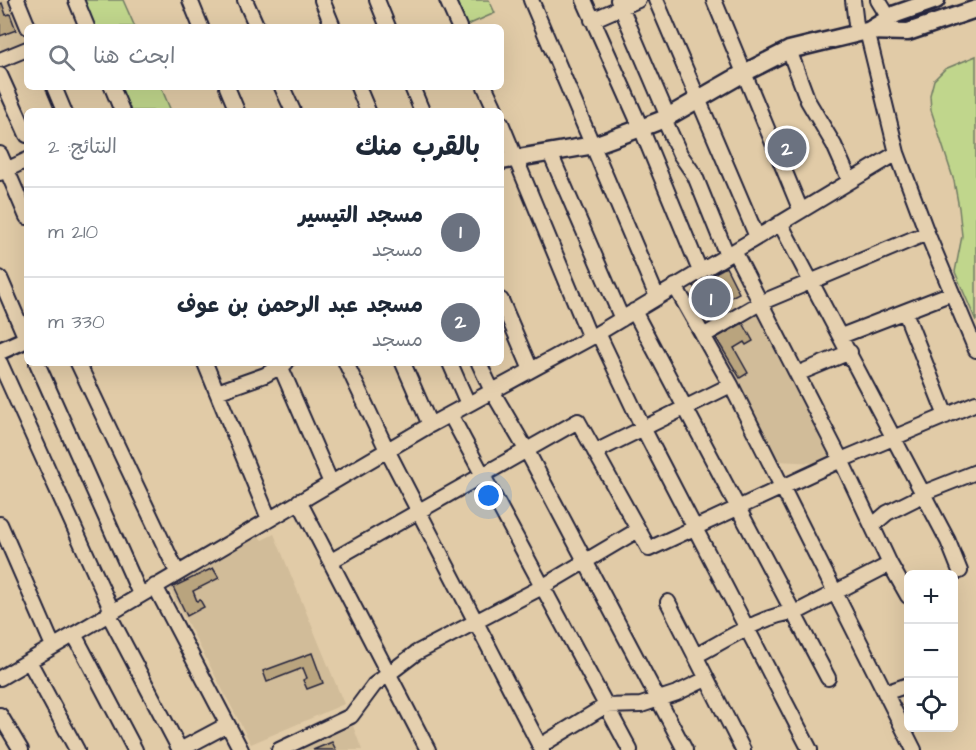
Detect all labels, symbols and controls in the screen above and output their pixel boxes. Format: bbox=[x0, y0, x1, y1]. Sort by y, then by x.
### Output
search box bbox=[24, 24, 504, 90]
icon: search bbox=[45, 41, 78, 74]
text: ابحث هنا bbox=[93, 41, 175, 72]
pin: 2 bbox=[768, 126, 806, 170]
text: بالقرب منك bbox=[356, 129, 480, 165]
text: النتائج: 2 bbox=[48, 133, 117, 161]
text: مسجد التيسير bbox=[299, 200, 423, 231]
text: 210 m bbox=[48, 218, 98, 246]
text: 1 bbox=[459, 218, 462, 246]
text: مسجد bbox=[372, 236, 423, 264]
pin: 1 bbox=[692, 276, 730, 320]
text: مسجد عبد الرحمن بن عوف bbox=[177, 290, 423, 321]
text: 330 m bbox=[48, 308, 105, 336]
text: 2 bbox=[455, 308, 466, 336]
text: مسجد bbox=[372, 326, 423, 354]
your location bbox=[474, 481, 503, 510]
map controls bbox=[904, 570, 958, 732]
button: + bbox=[904, 570, 958, 624]
button: − bbox=[904, 624, 958, 678]
button: locate bbox=[904, 678, 958, 732]

